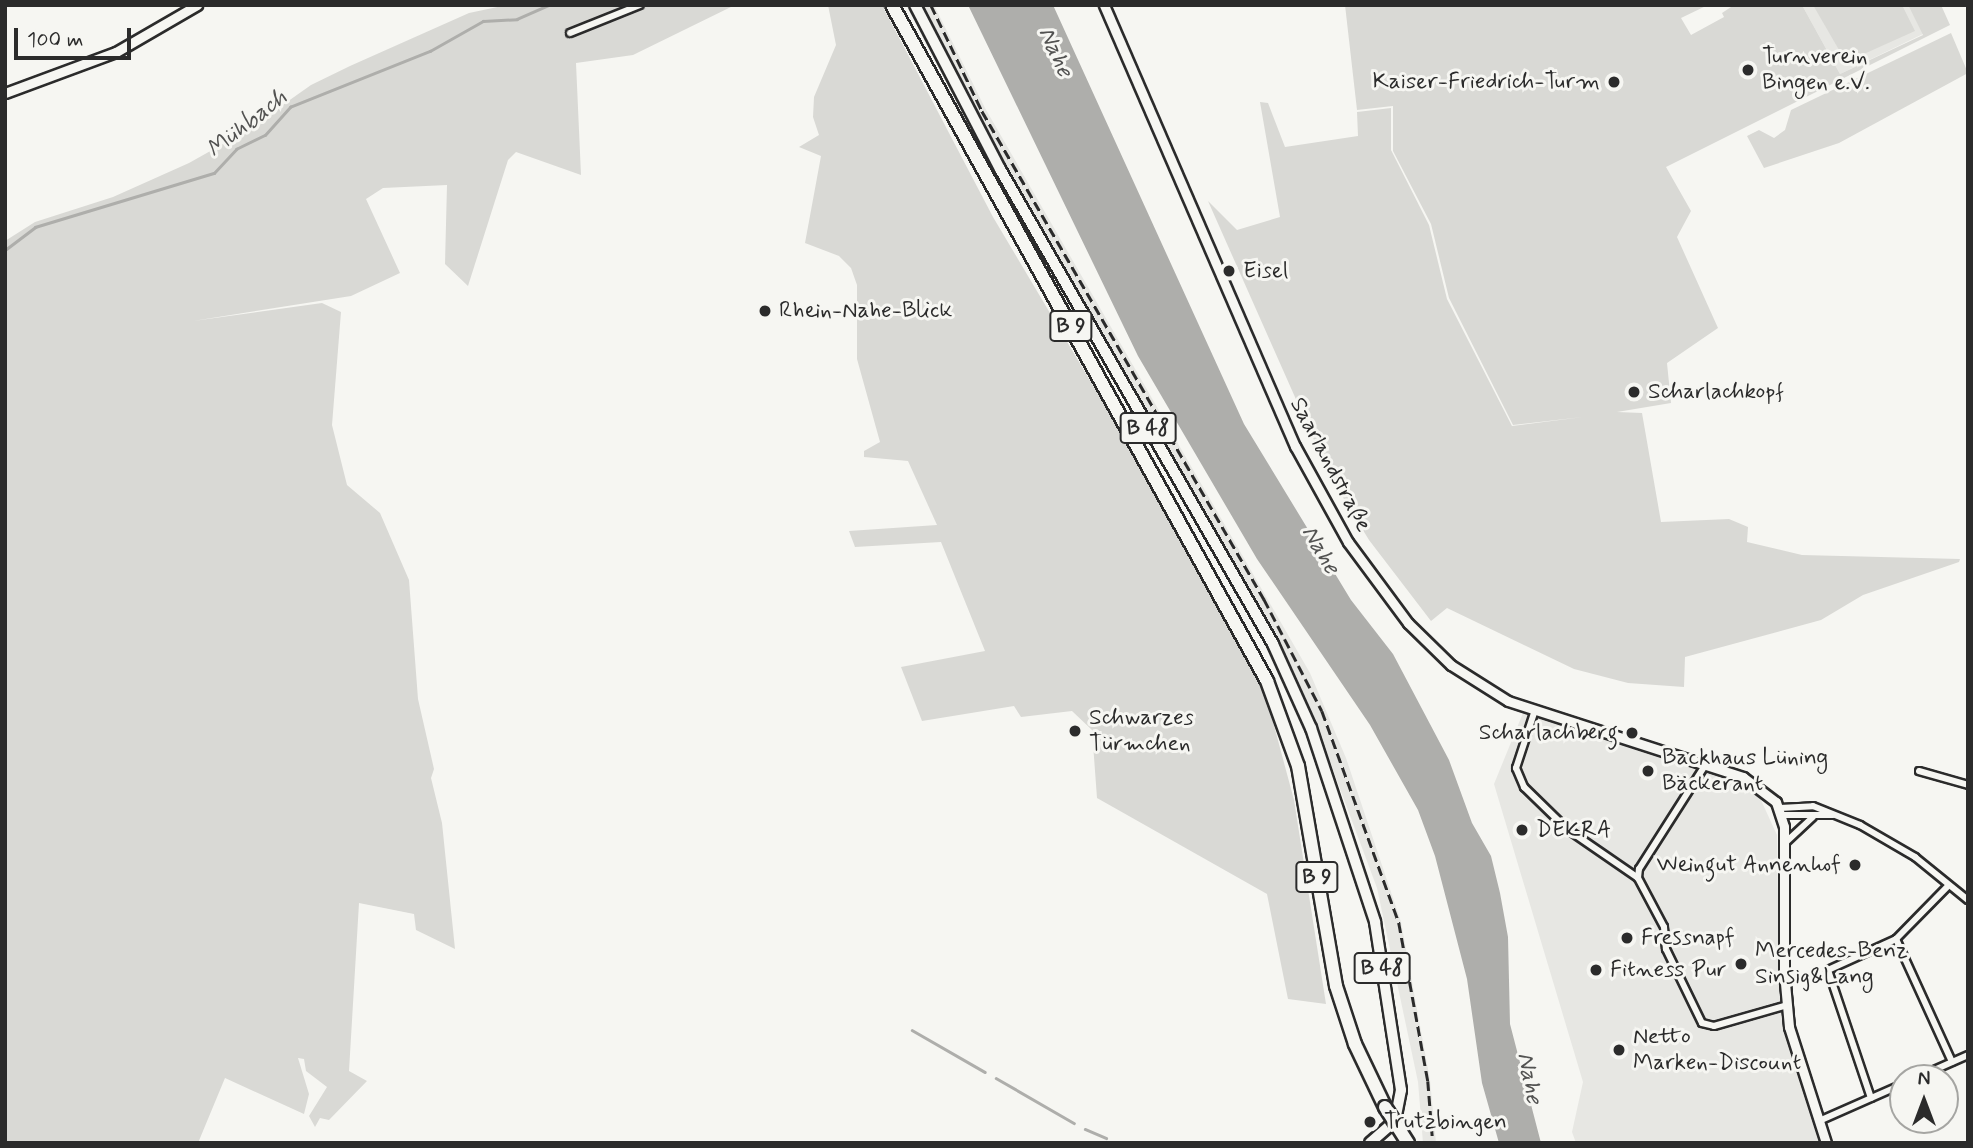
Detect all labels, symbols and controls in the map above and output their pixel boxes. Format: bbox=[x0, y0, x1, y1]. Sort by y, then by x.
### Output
scale bar bbox=[18, 14, 135, 58]
water label: Nahe bbox=[1031, 23, 1079, 81]
text: 100 m bbox=[27, 26, 83, 54]
place label: Turnverein Bingen e.V. bbox=[1762, 43, 1870, 97]
marker: Turnverein Bingen e.V. bbox=[1740, 62, 1756, 78]
place label: Kaiser-Friedrich-Turm bbox=[1373, 68, 1600, 96]
marker: Kaiser-Friedrich-Turm bbox=[1606, 74, 1622, 90]
water label: Mühbach bbox=[201, 84, 293, 164]
place label: Eisel bbox=[1243, 257, 1288, 285]
marker: Eisel bbox=[1221, 263, 1237, 279]
place label: Rhein-Nahe-Blick bbox=[779, 297, 952, 325]
marker: Rhein-Nahe-Blick bbox=[757, 303, 773, 319]
road number: B 9 bbox=[1048, 308, 1094, 344]
place label: Scharlachkopf bbox=[1648, 378, 1784, 406]
marker: Scharlachkopf bbox=[1626, 384, 1642, 400]
street label: Saarlandstraße bbox=[1283, 393, 1377, 537]
road number: B 48 bbox=[1118, 410, 1178, 446]
water label: Nahe bbox=[1295, 520, 1345, 580]
place label: Schwarzes Türmchen bbox=[1089, 704, 1194, 758]
place label: Scharlachberg bbox=[1479, 719, 1618, 747]
marker: Schwarzes Türmchen bbox=[1067, 723, 1083, 739]
marker: Scharlachberg bbox=[1624, 725, 1640, 741]
place label: Backhaus Lüning Bäckerant bbox=[1662, 744, 1829, 798]
marker: Backhaus Lüning Bäckerant bbox=[1640, 763, 1656, 779]
place label: DEKRA bbox=[1536, 816, 1611, 844]
marker: DEKRA bbox=[1514, 822, 1530, 838]
place label: Weingut Annenhof bbox=[1656, 851, 1841, 879]
marker: Weingut Annenhof bbox=[1847, 857, 1863, 873]
road number: B 9 bbox=[1294, 860, 1340, 894]
place label: Fressnapf bbox=[1641, 924, 1735, 952]
marker: Fressnapf bbox=[1619, 930, 1635, 946]
place label: Mercedes-Benz Sinsig&Lang bbox=[1755, 937, 1908, 991]
road number: B 48 bbox=[1352, 950, 1412, 986]
place label: Fitness Pur bbox=[1610, 956, 1725, 984]
marker: Mercedes-Benz Sinsig&Lang bbox=[1733, 956, 1749, 972]
marker: Fitness Pur bbox=[1588, 962, 1604, 978]
place label: Netto Marken-Discount bbox=[1633, 1023, 1801, 1077]
marker: Netto Marken-Discount bbox=[1611, 1042, 1627, 1058]
water label: Nahe bbox=[1510, 1050, 1548, 1106]
north arrow bbox=[1889, 1064, 1959, 1134]
text: N bbox=[1918, 1067, 1930, 1092]
place label: Trutzbingen bbox=[1384, 1108, 1507, 1136]
marker: Trutzbingen bbox=[1362, 1114, 1378, 1130]

